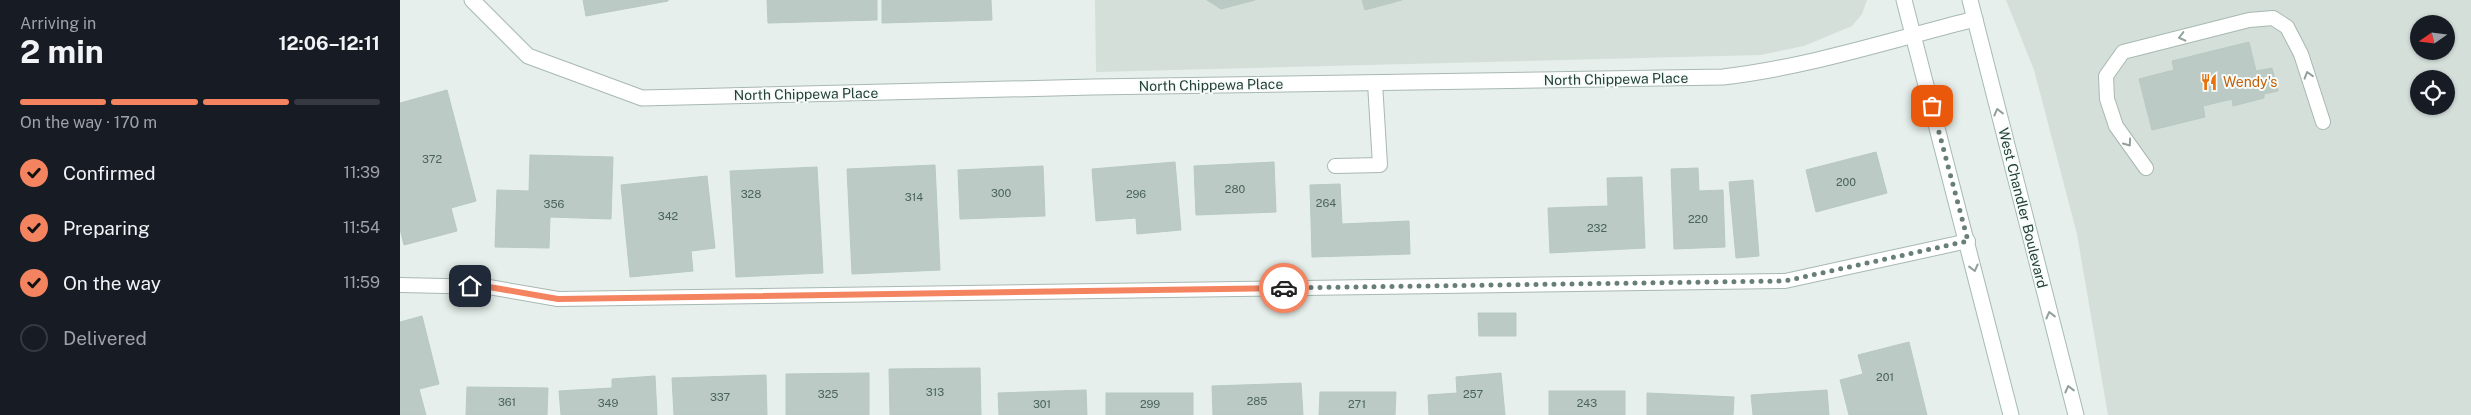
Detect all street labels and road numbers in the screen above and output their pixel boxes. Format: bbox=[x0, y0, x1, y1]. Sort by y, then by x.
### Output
street label: North Chippewa Place bbox=[1544, 70, 1688, 88]
street label: North Chippewa Place bbox=[1139, 76, 1283, 94]
street label: North Chippewa Place bbox=[734, 85, 878, 103]
street label: West Chandler Boulevard bbox=[1995, 126, 2051, 290]

